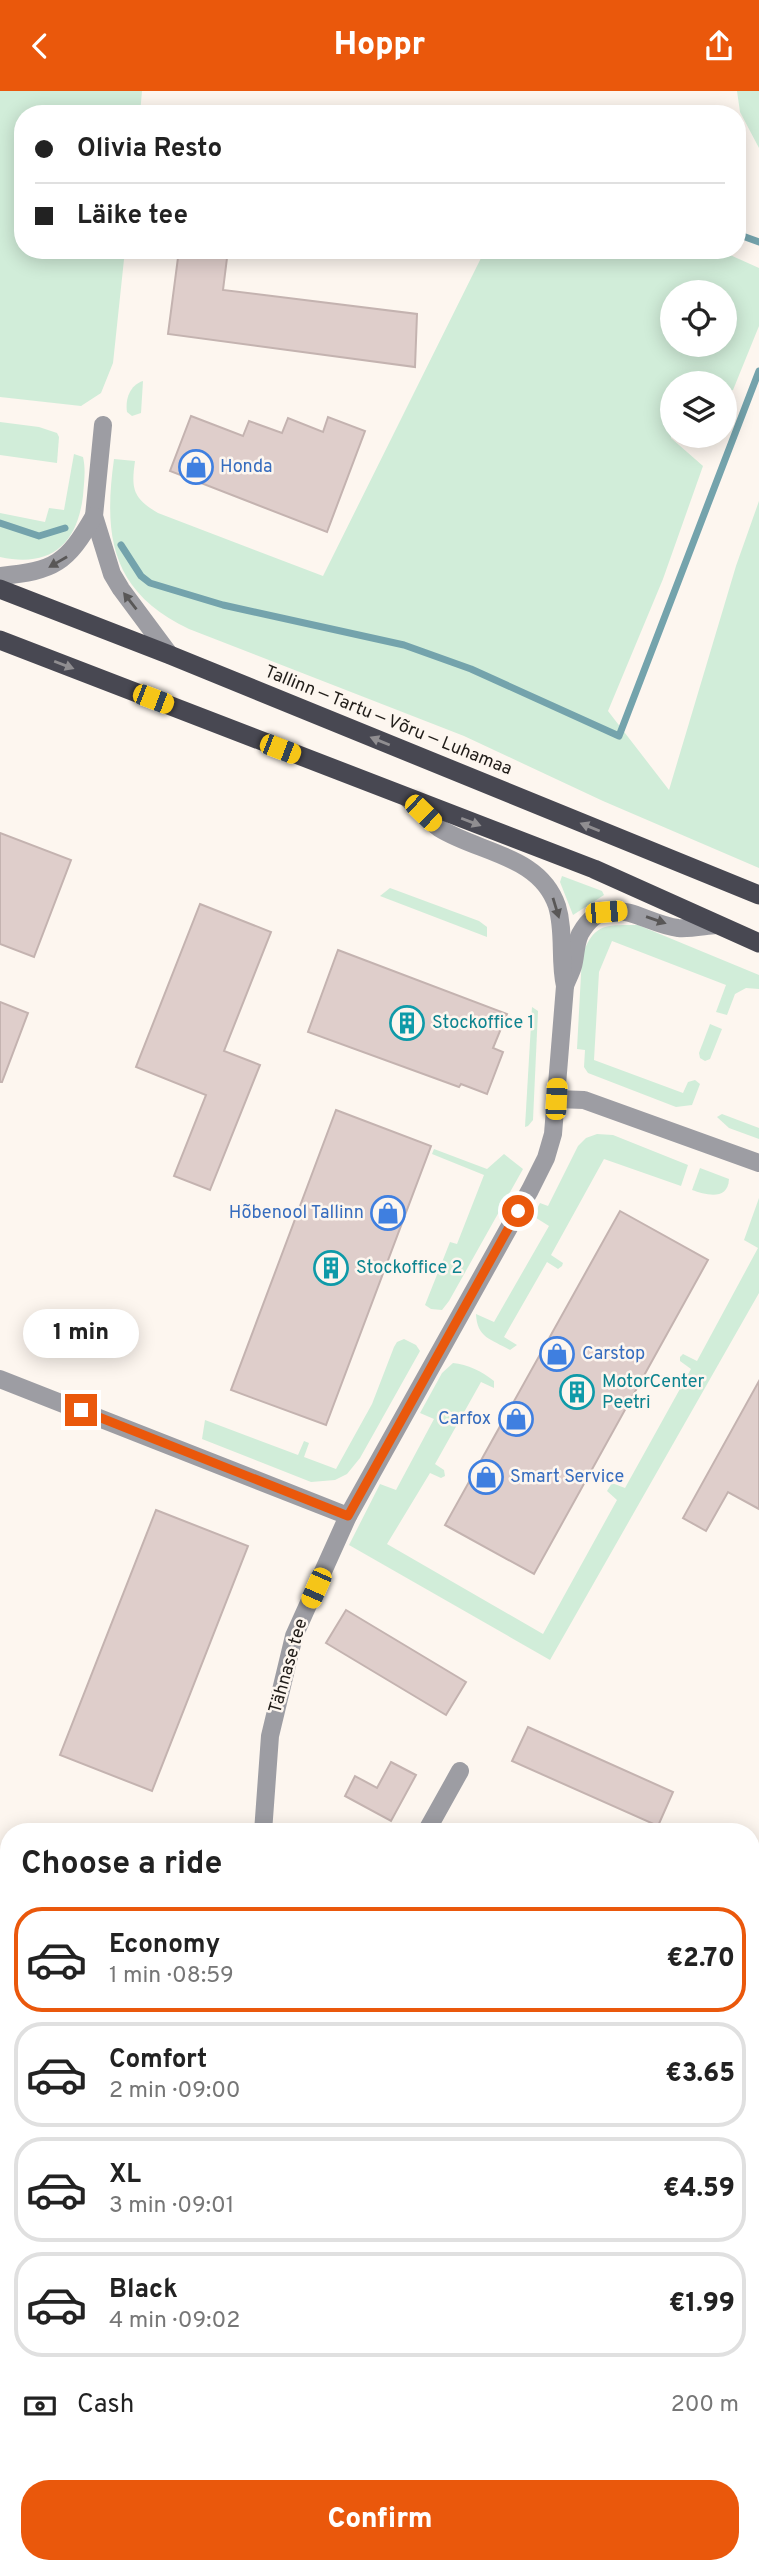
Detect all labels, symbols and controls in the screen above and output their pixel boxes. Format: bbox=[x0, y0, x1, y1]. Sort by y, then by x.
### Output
text: Hoppr bbox=[334, 26, 425, 66]
icon: back bbox=[21, 27, 59, 65]
icon: share bbox=[700, 27, 738, 65]
text: Olivia Resto bbox=[77, 133, 222, 166]
text: Läike tee bbox=[77, 200, 188, 233]
map controls bbox=[660, 280, 737, 448]
button: locate bbox=[660, 280, 737, 357]
button: layers bbox=[660, 371, 737, 448]
shop icon: Honda bbox=[177, 448, 215, 486]
place label: Honda bbox=[220, 456, 273, 479]
one-way arrow bbox=[48, 556, 67, 568]
one-way arrow bbox=[122, 592, 137, 610]
one-way arrow bbox=[53, 660, 74, 671]
street label: Tallinn — Tartu — Võru — Luhamaa bbox=[261, 661, 515, 781]
car bbox=[130, 682, 177, 716]
car bbox=[257, 732, 304, 766]
one-way arrow bbox=[369, 735, 390, 746]
car bbox=[401, 791, 446, 835]
one-way arrow bbox=[461, 817, 482, 828]
one-way arrow bbox=[580, 821, 601, 832]
one-way arrow bbox=[551, 897, 562, 918]
car bbox=[585, 900, 628, 924]
one-way arrow bbox=[646, 915, 667, 926]
building icon: Stockoffice 1 bbox=[388, 1004, 426, 1042]
place label: Stockoffice 1 bbox=[432, 1012, 534, 1035]
car bbox=[545, 1077, 568, 1121]
shop icon: Hõbenool Tallinn bbox=[369, 1194, 407, 1232]
route start bbox=[502, 1195, 534, 1227]
place label: Hõbenool Tallinn bbox=[229, 1202, 364, 1225]
building icon: Stockoffice 2 bbox=[312, 1249, 350, 1287]
place label: Stockoffice 2 bbox=[356, 1257, 462, 1280]
callout: 1 min bbox=[23, 1309, 139, 1357]
text: 1 min bbox=[53, 1319, 109, 1348]
shop icon: Carstop bbox=[538, 1335, 576, 1373]
place label: Carstop bbox=[582, 1343, 645, 1366]
place label: MotorCenter Peetri bbox=[602, 1371, 705, 1415]
building icon: MotorCenter Peetri bbox=[558, 1373, 596, 1411]
route end bbox=[65, 1394, 97, 1426]
shop icon: Carfox bbox=[497, 1400, 535, 1438]
place label: Carfox bbox=[438, 1408, 491, 1431]
shop icon: Smart Service bbox=[467, 1458, 505, 1496]
place label: Smart Service bbox=[510, 1466, 624, 1489]
car bbox=[298, 1565, 335, 1611]
street label: Tähnase tee bbox=[264, 1616, 314, 1716]
text: Choose a ride bbox=[21, 1845, 222, 1885]
icon: car bbox=[25, 1928, 88, 1991]
text: Economy bbox=[109, 1929, 220, 1962]
text: €2.70 bbox=[666, 1943, 735, 1976]
text: 1 min · 08:59 bbox=[109, 1962, 234, 1991]
icon: car bbox=[25, 2043, 88, 2106]
text: Comfort bbox=[109, 2044, 207, 2077]
text: €3.65 bbox=[665, 2058, 735, 2091]
text: 2 min · 09:00 bbox=[109, 2077, 241, 2106]
icon: car bbox=[25, 2158, 88, 2221]
text: XL bbox=[109, 2159, 141, 2192]
text: €4.59 bbox=[663, 2173, 735, 2206]
text: 3 min · 09:01 bbox=[109, 2192, 234, 2221]
icon: car bbox=[25, 2273, 88, 2336]
text: Black bbox=[109, 2274, 178, 2307]
text: €1.99 bbox=[669, 2288, 735, 2321]
text: 4 min · 09:02 bbox=[109, 2307, 240, 2336]
icon: cash bbox=[21, 2387, 59, 2425]
text: Cash bbox=[77, 2389, 134, 2422]
text: 200 m bbox=[671, 2391, 739, 2420]
button: Confirm bbox=[21, 2480, 739, 2560]

